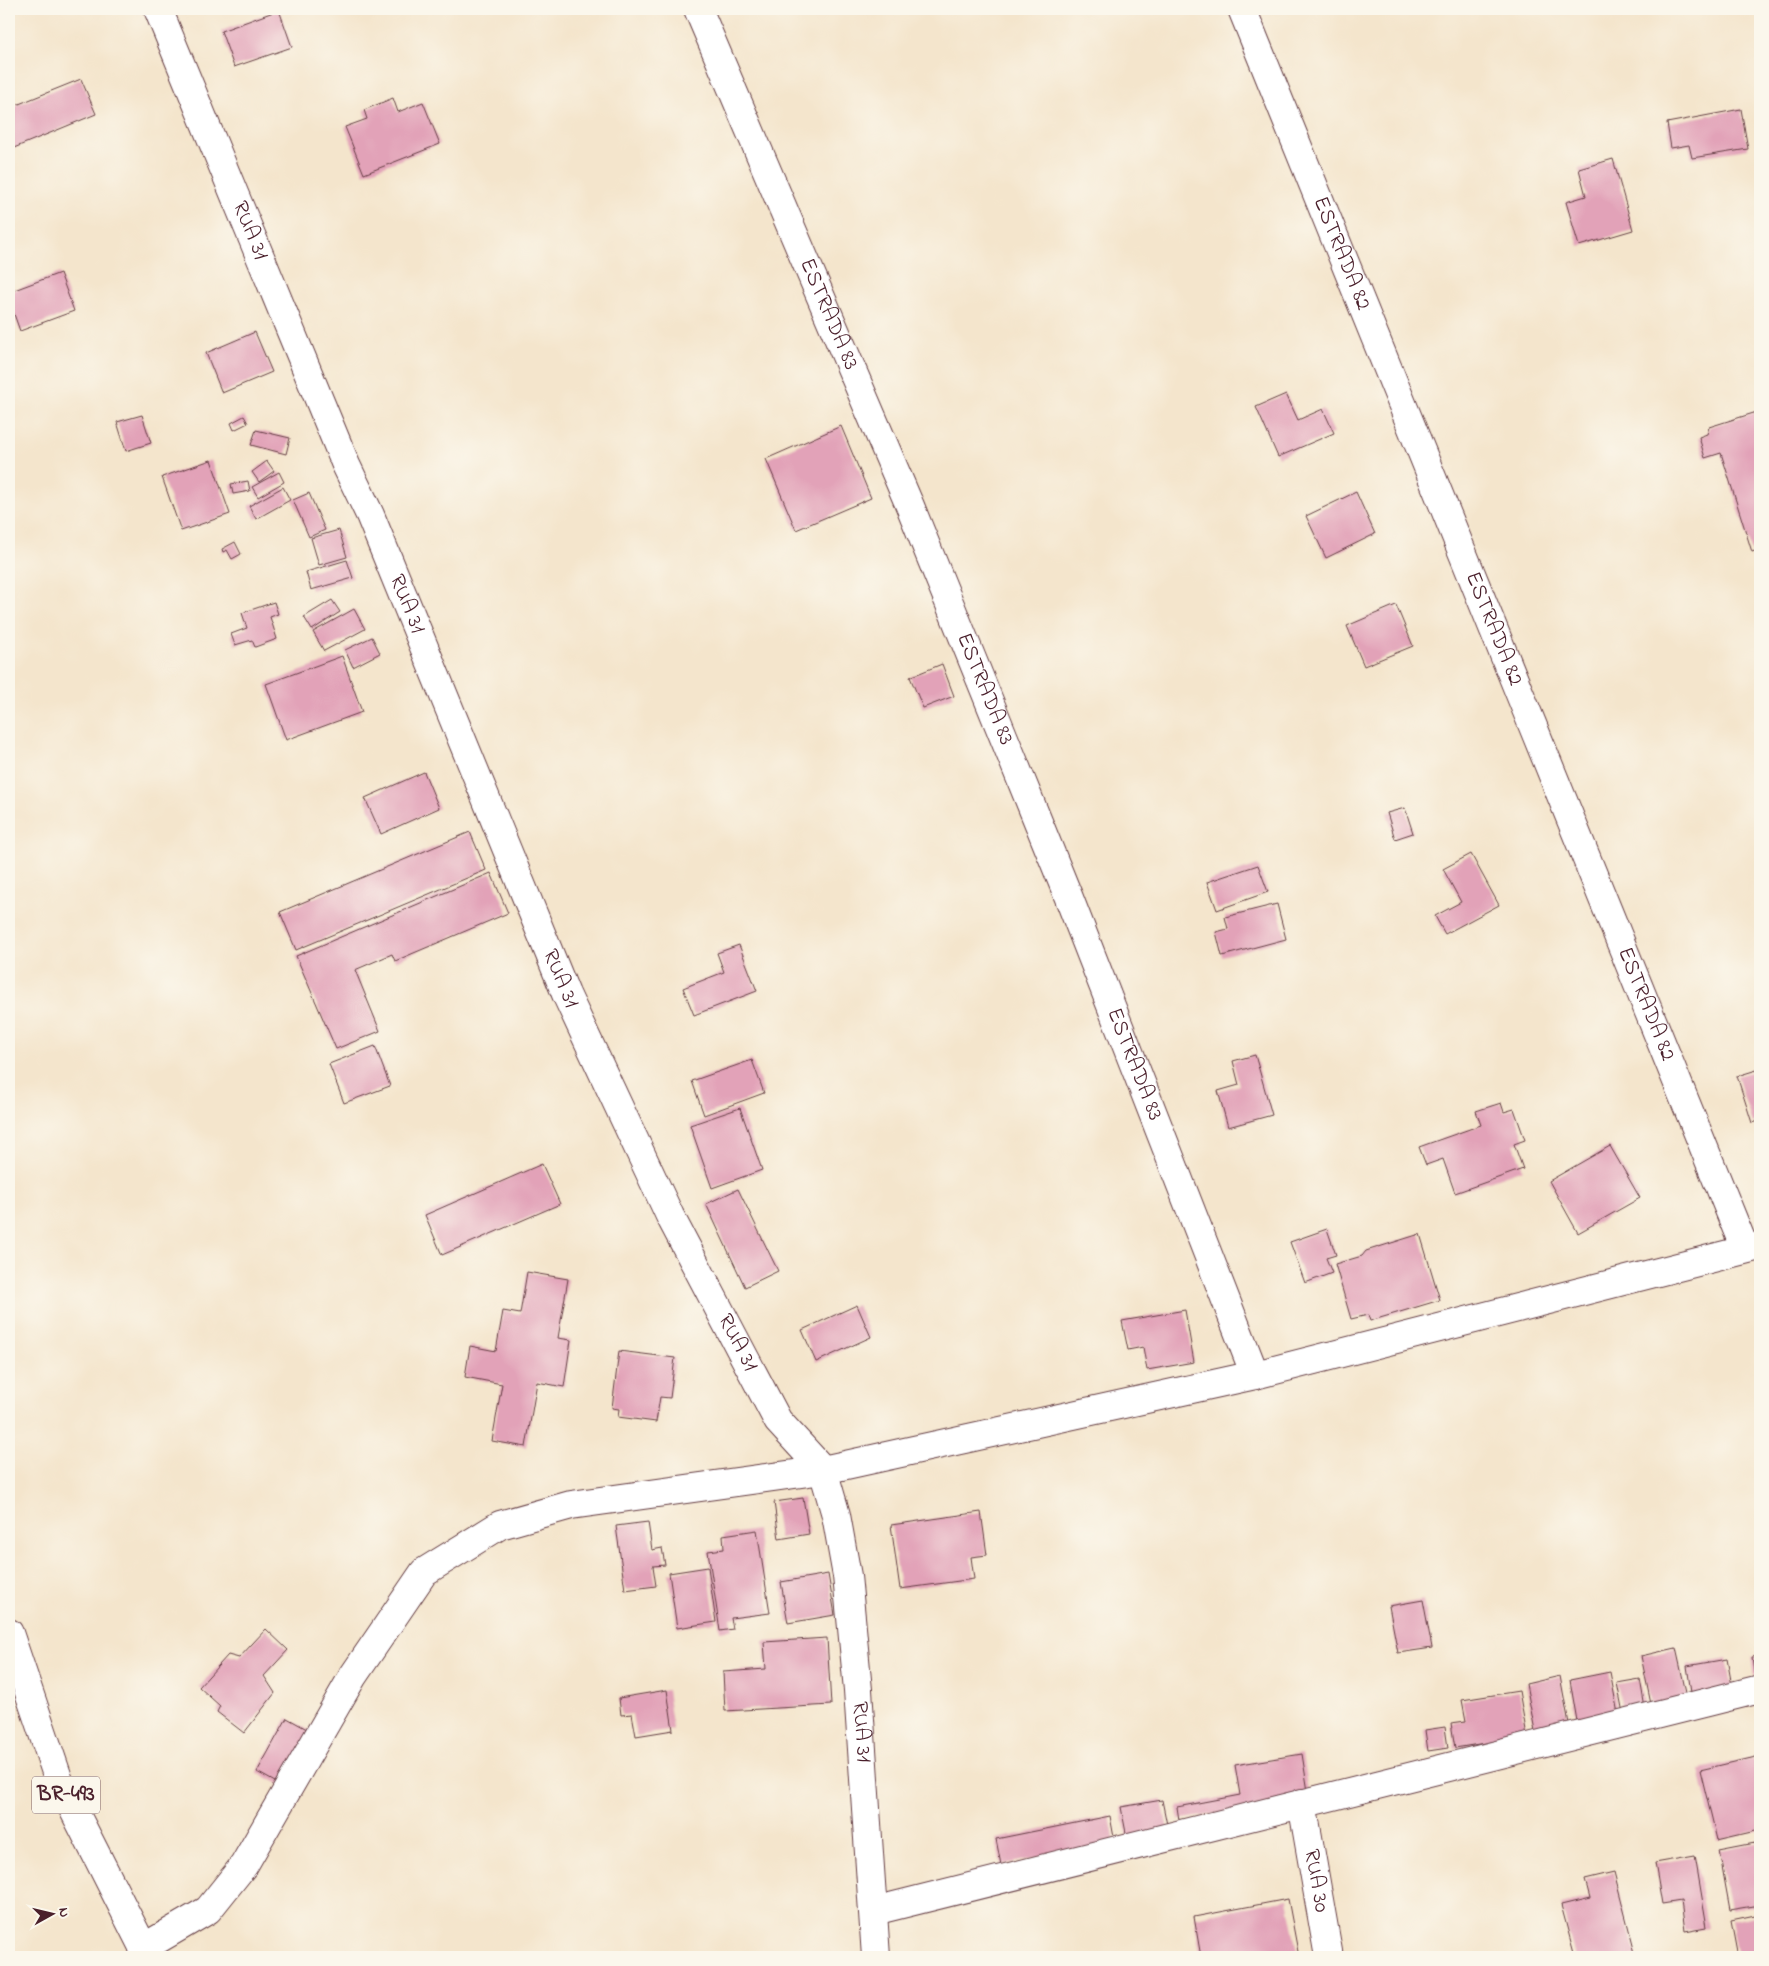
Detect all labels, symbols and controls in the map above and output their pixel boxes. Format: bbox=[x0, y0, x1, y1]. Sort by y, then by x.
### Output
street label: ESTRADA 82 bbox=[1304, 192, 1379, 315]
street label: RUA 31 bbox=[223, 196, 276, 265]
street label: ESTRADA 83 bbox=[790, 254, 866, 375]
street label: ESTRADA 82 bbox=[1456, 567, 1531, 691]
street label: RUA 31 bbox=[380, 570, 433, 639]
street label: ESTRADA 83 bbox=[947, 628, 1021, 750]
street label: ESTRADA 82 bbox=[1608, 943, 1683, 1066]
street label: RUA 31 bbox=[533, 945, 587, 1014]
street label: ESTRADA 83 bbox=[1097, 1003, 1170, 1125]
street label: RUA 31 bbox=[709, 1308, 765, 1378]
street label: RUA 31 bbox=[843, 1700, 879, 1764]
road number: BR-493 bbox=[32, 1776, 100, 1814]
street label: RUA 30 bbox=[1294, 1847, 1337, 1915]
north arrow bbox=[28, 1888, 78, 1938]
text: N bbox=[52, 1906, 74, 1919]

